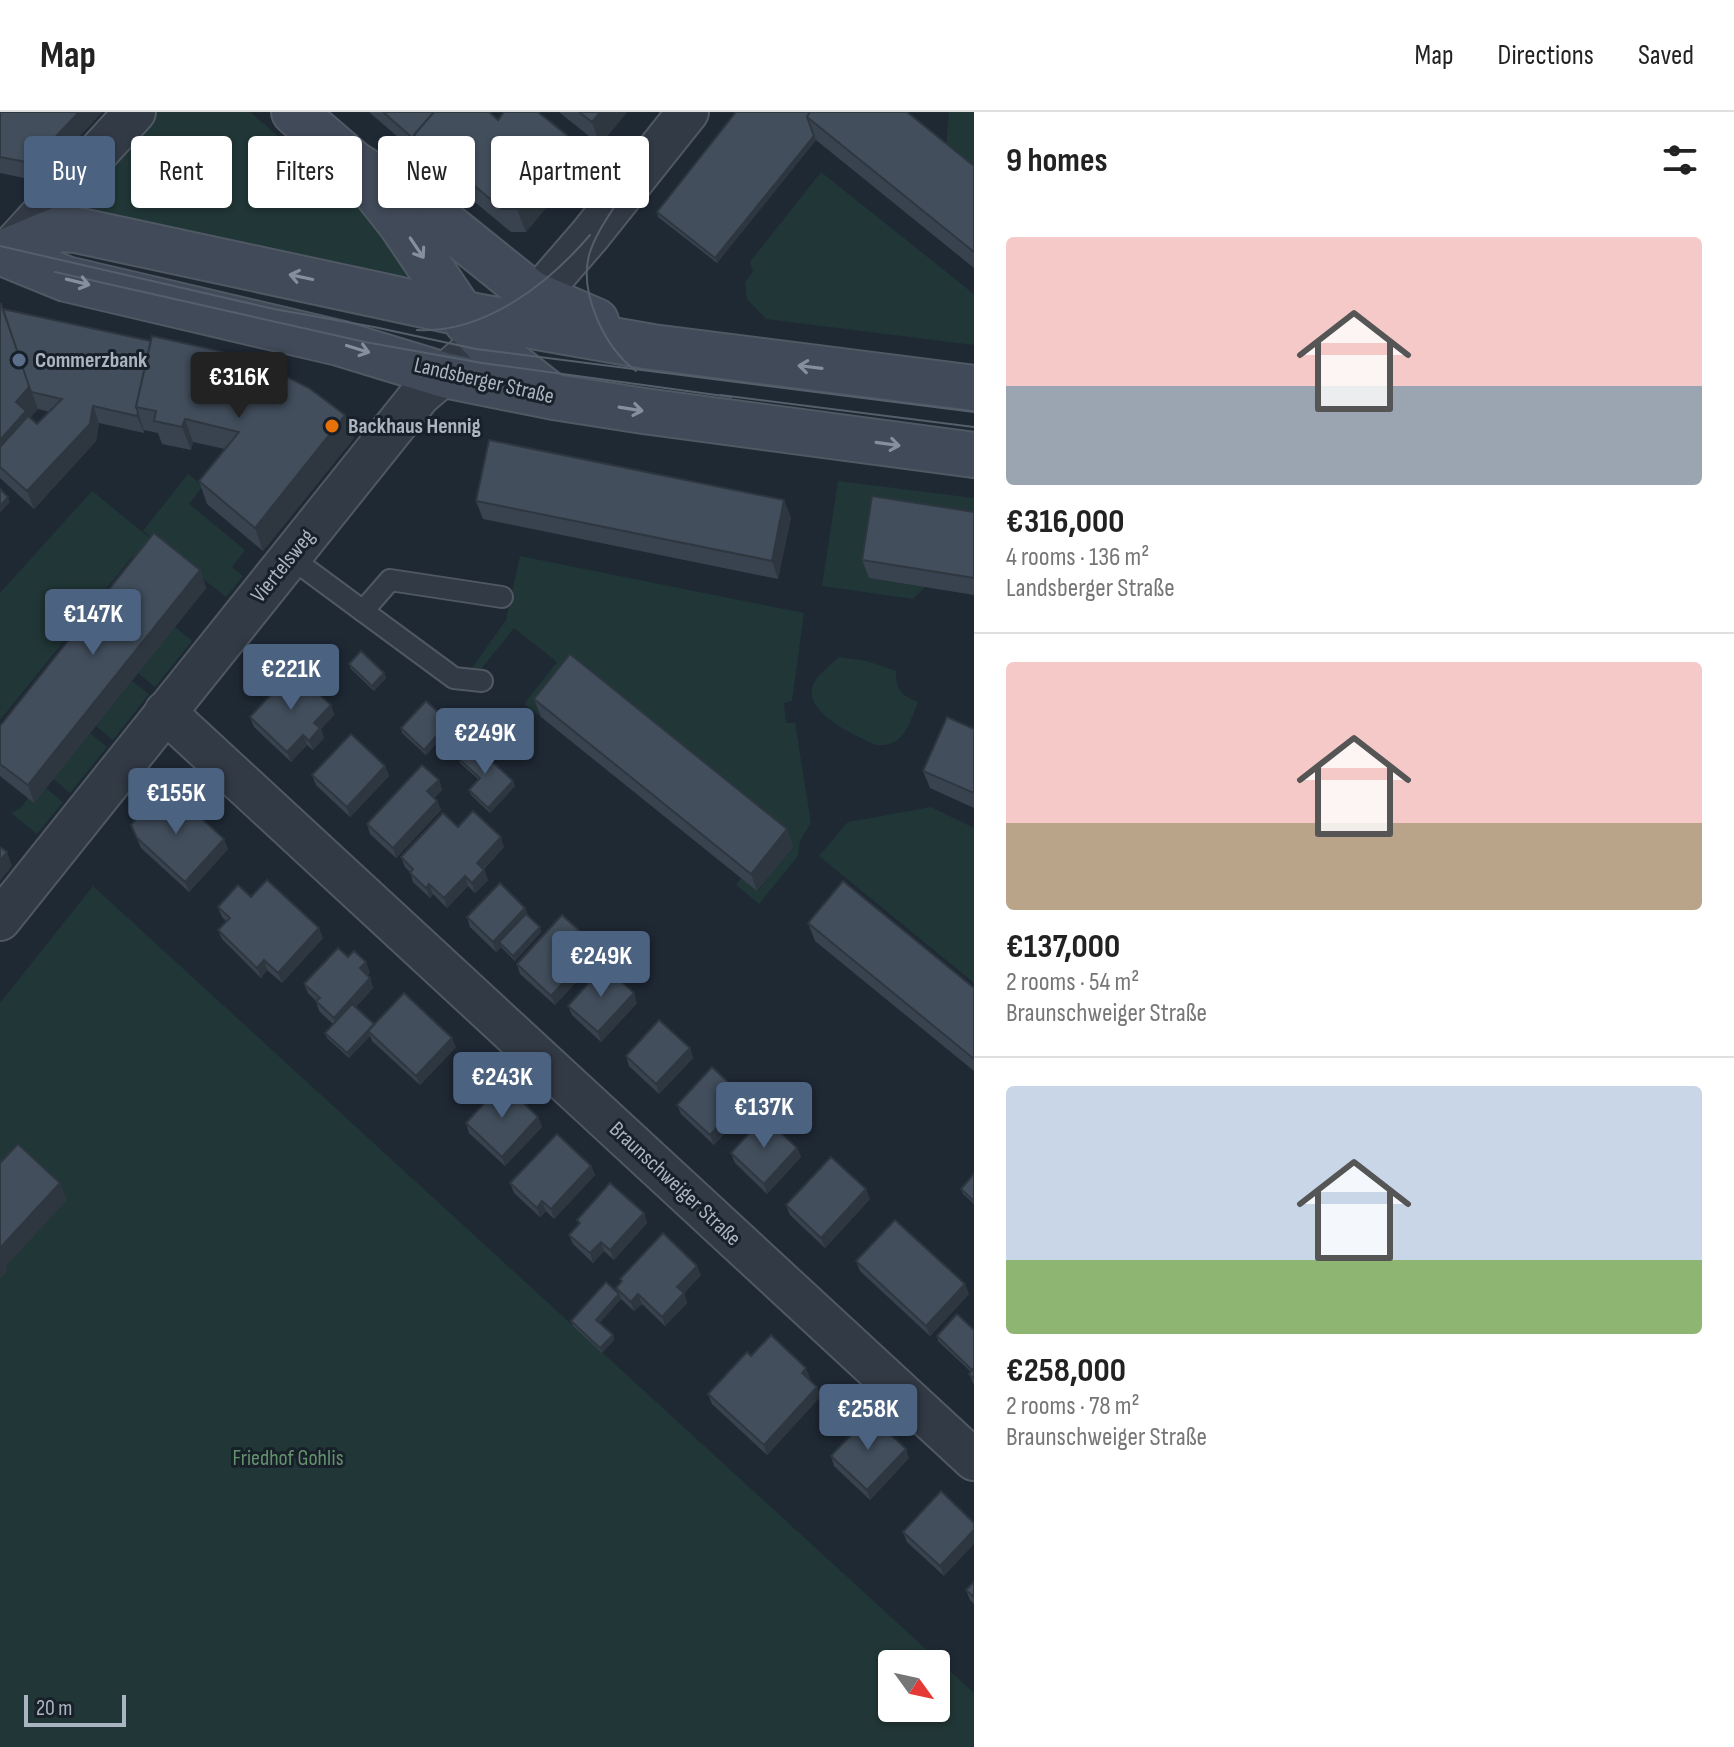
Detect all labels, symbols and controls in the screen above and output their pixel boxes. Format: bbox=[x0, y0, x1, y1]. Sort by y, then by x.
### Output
text: Map bbox=[40, 33, 96, 78]
text: Map bbox=[1415, 39, 1454, 72]
text: Directions bbox=[1498, 39, 1594, 72]
text: Saved bbox=[1638, 39, 1694, 72]
chip: Buy bbox=[24, 136, 115, 208]
chip: Rent bbox=[131, 136, 232, 208]
chip: Filters bbox=[248, 136, 362, 208]
chip: New bbox=[378, 136, 475, 208]
chip: Apartment bbox=[491, 136, 649, 208]
icon: filters bbox=[1658, 138, 1702, 182]
text: 9 homes bbox=[1006, 140, 1107, 181]
one-way arrow bbox=[409, 236, 426, 258]
one-way arrow bbox=[289, 269, 315, 284]
one-way arrow bbox=[64, 275, 90, 290]
icon: home bbox=[1282, 289, 1426, 433]
one-way arrow bbox=[344, 342, 370, 357]
place label: Commerzbank bbox=[35, 347, 148, 374]
marker: Commerzbank bbox=[10, 351, 28, 369]
pin: €316K bbox=[183, 352, 295, 420]
street label: Landsberger Straße bbox=[411, 352, 557, 410]
one-way arrow bbox=[797, 360, 824, 375]
text: €316K bbox=[209, 362, 269, 393]
one-way arrow bbox=[618, 402, 643, 417]
place label: Backhaus Hennig bbox=[348, 413, 481, 440]
marker: Backhaus Hennig bbox=[323, 417, 341, 435]
one-way arrow bbox=[875, 437, 901, 452]
text: €316,000 bbox=[1006, 501, 1124, 542]
street label: Viertelsweg bbox=[245, 524, 321, 608]
text: 4 rooms · 136 m² bbox=[1006, 542, 1149, 573]
text: Landsberger Straße bbox=[1006, 573, 1175, 604]
pin: €147K bbox=[37, 589, 149, 657]
text: €147K bbox=[63, 599, 123, 630]
pin: €221K bbox=[235, 644, 347, 712]
text: €221K bbox=[261, 654, 321, 685]
pin: €249K bbox=[429, 708, 541, 776]
icon: home bbox=[1282, 714, 1426, 858]
text: €249K bbox=[454, 718, 516, 749]
pin: €155K bbox=[120, 768, 232, 836]
text: €155K bbox=[146, 778, 206, 809]
text: €137,000 bbox=[1006, 926, 1120, 967]
pin: €249K bbox=[545, 931, 657, 999]
text: €249K bbox=[570, 941, 632, 972]
text: 2 rooms · 54 m² bbox=[1006, 967, 1139, 998]
text: Braunschweiger Straße bbox=[1006, 998, 1207, 1029]
pin: €243K bbox=[446, 1052, 558, 1120]
text: €243K bbox=[471, 1062, 533, 1093]
pin: €137K bbox=[708, 1082, 820, 1150]
text: €137K bbox=[734, 1092, 794, 1123]
street label: Braunschweiger Straße bbox=[604, 1116, 746, 1252]
icon: home bbox=[1282, 1138, 1426, 1282]
text: €258,000 bbox=[1006, 1350, 1126, 1391]
pin: €258K bbox=[812, 1384, 924, 1452]
text: 2 rooms · 78 m² bbox=[1006, 1391, 1140, 1422]
text: €258K bbox=[837, 1394, 899, 1425]
text: Braunschweiger Straße bbox=[1006, 1422, 1207, 1453]
park label: Friedhof Gohlis bbox=[232, 1445, 344, 1472]
north arrow bbox=[878, 1650, 950, 1722]
map controls bbox=[878, 1650, 950, 1722]
scale bar bbox=[24, 1691, 126, 1727]
text: 20 m bbox=[36, 1695, 73, 1722]

